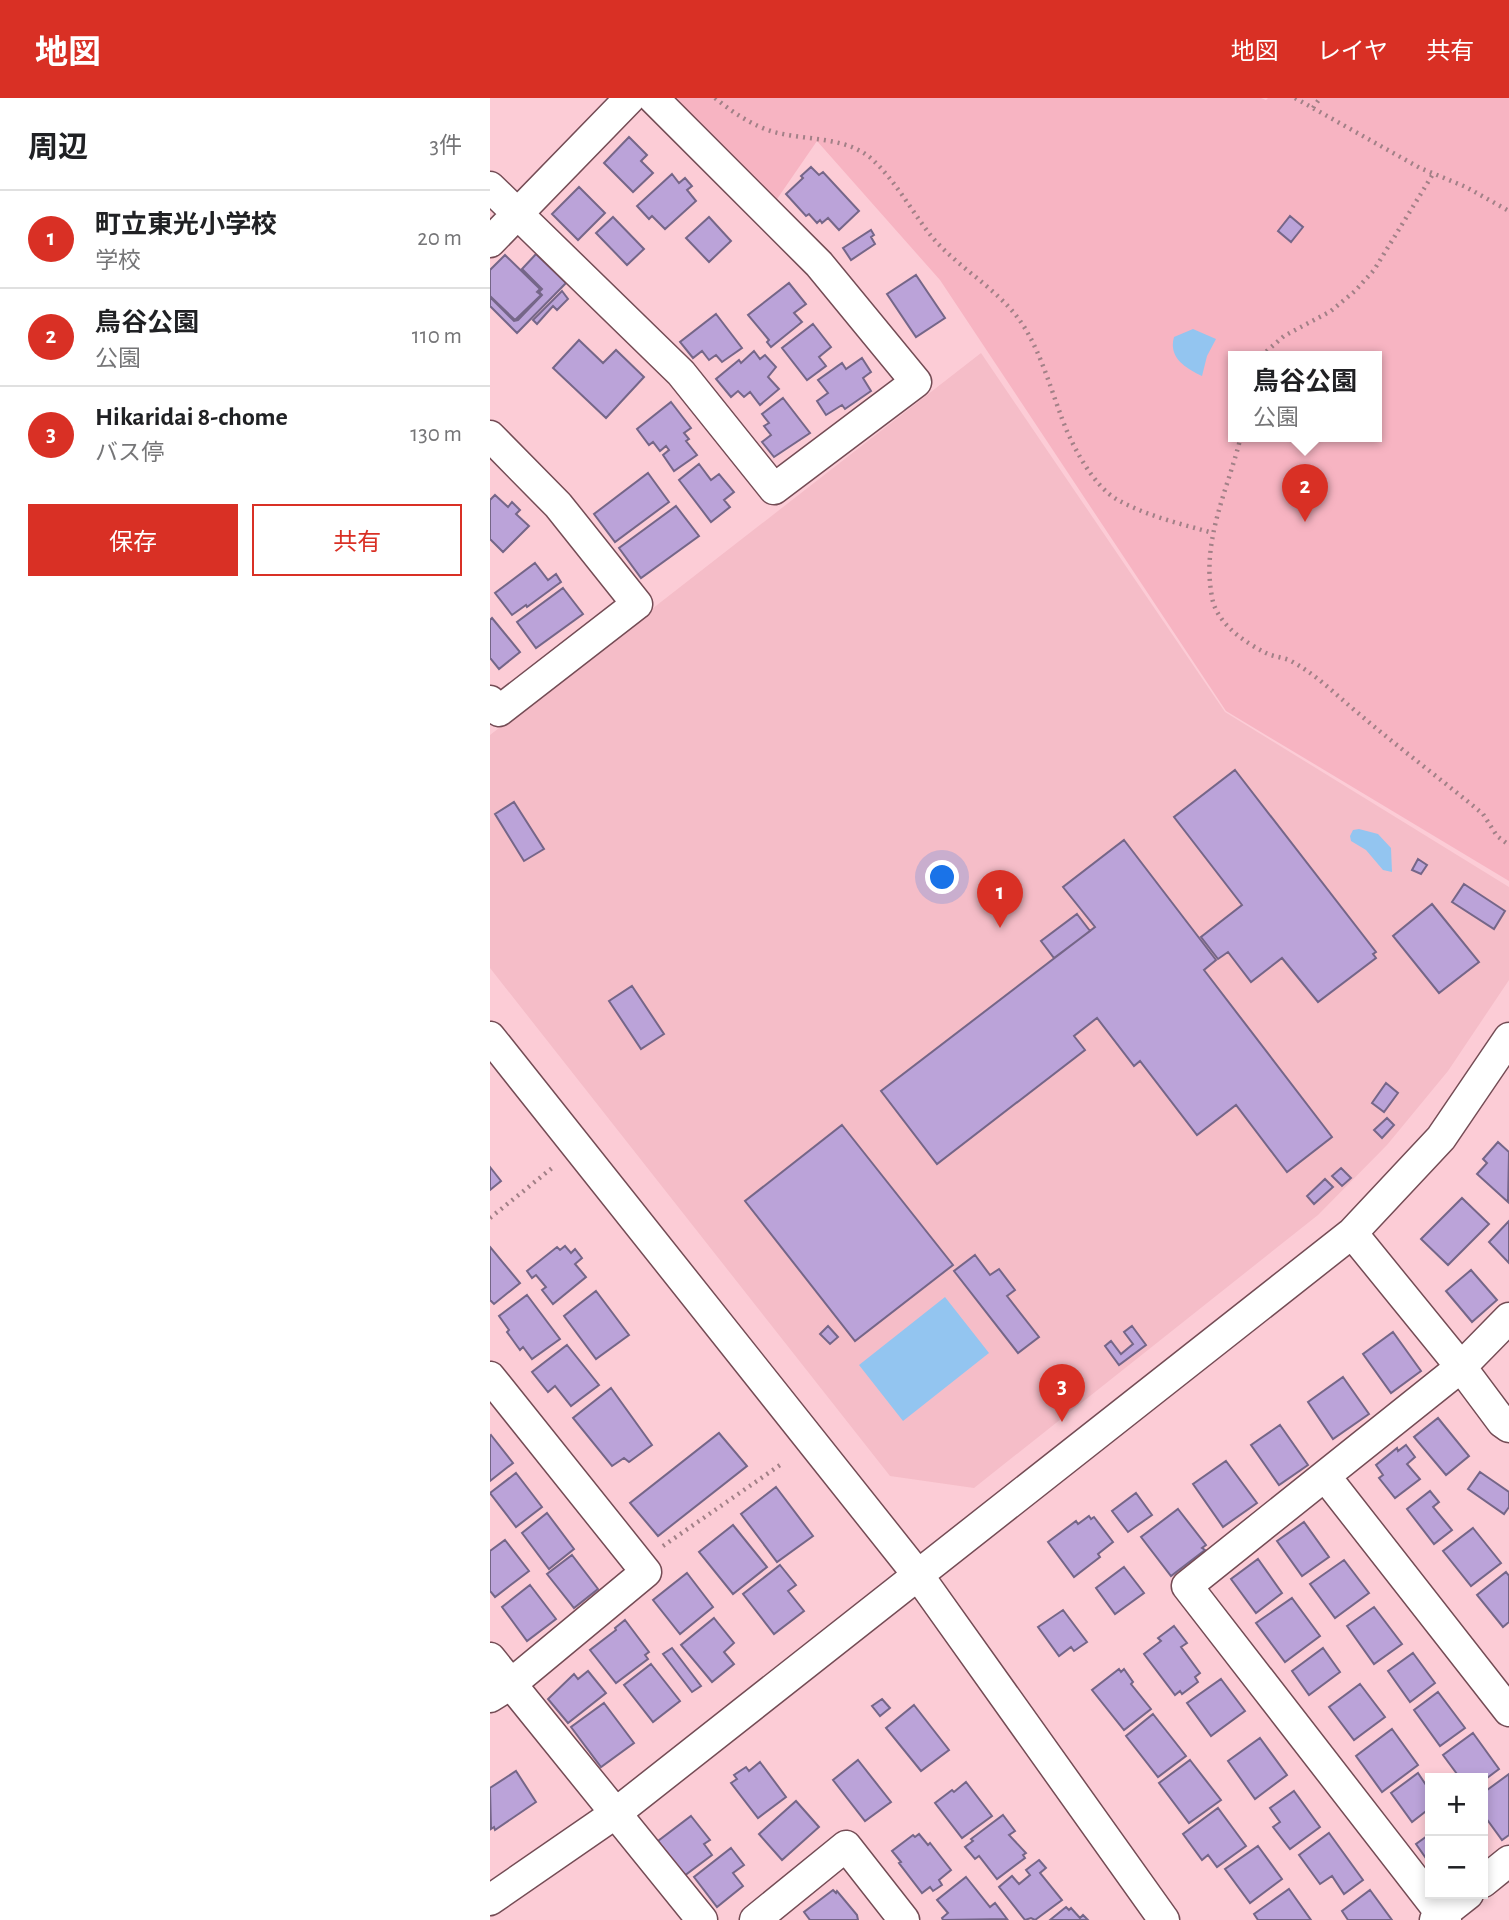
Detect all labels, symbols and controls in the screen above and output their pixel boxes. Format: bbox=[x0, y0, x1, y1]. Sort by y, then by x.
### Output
text: 地図 bbox=[35, 37, 101, 70]
text: 地図 bbox=[1231, 40, 1279, 64]
text: レイヤ bbox=[1317, 40, 1388, 64]
text: 共有 bbox=[1426, 40, 1474, 64]
text: 周辺 bbox=[28, 133, 88, 163]
text: 3件 bbox=[430, 135, 462, 158]
text: 町立東光小学校 bbox=[95, 212, 277, 238]
text: 1 bbox=[47, 227, 55, 250]
text: 20 m bbox=[417, 227, 462, 250]
text: 学校 bbox=[95, 250, 141, 273]
text: 鳥谷公園 bbox=[95, 310, 199, 336]
text: 2 bbox=[46, 325, 56, 348]
text: 110 m bbox=[412, 325, 462, 348]
text: 公園 bbox=[95, 348, 141, 371]
popup bbox=[1228, 351, 1382, 442]
text: 鳥谷公園 bbox=[1253, 369, 1357, 395]
text: Hikaridai 8-chome bbox=[95, 404, 288, 430]
text: 公園 bbox=[1253, 407, 1299, 430]
text: 3 bbox=[46, 423, 56, 446]
text: 130 m bbox=[410, 423, 462, 446]
text: バス停 bbox=[95, 442, 164, 465]
pin: 2 bbox=[1282, 464, 1328, 522]
button: 保存 bbox=[28, 504, 238, 576]
button: 共有 bbox=[252, 504, 462, 576]
your location bbox=[925, 860, 959, 894]
pin: 1 bbox=[977, 870, 1023, 928]
pin: 3 bbox=[1039, 1364, 1085, 1422]
map controls bbox=[1425, 1773, 1488, 1899]
button: + bbox=[1425, 1773, 1488, 1836]
button: − bbox=[1425, 1836, 1488, 1899]

